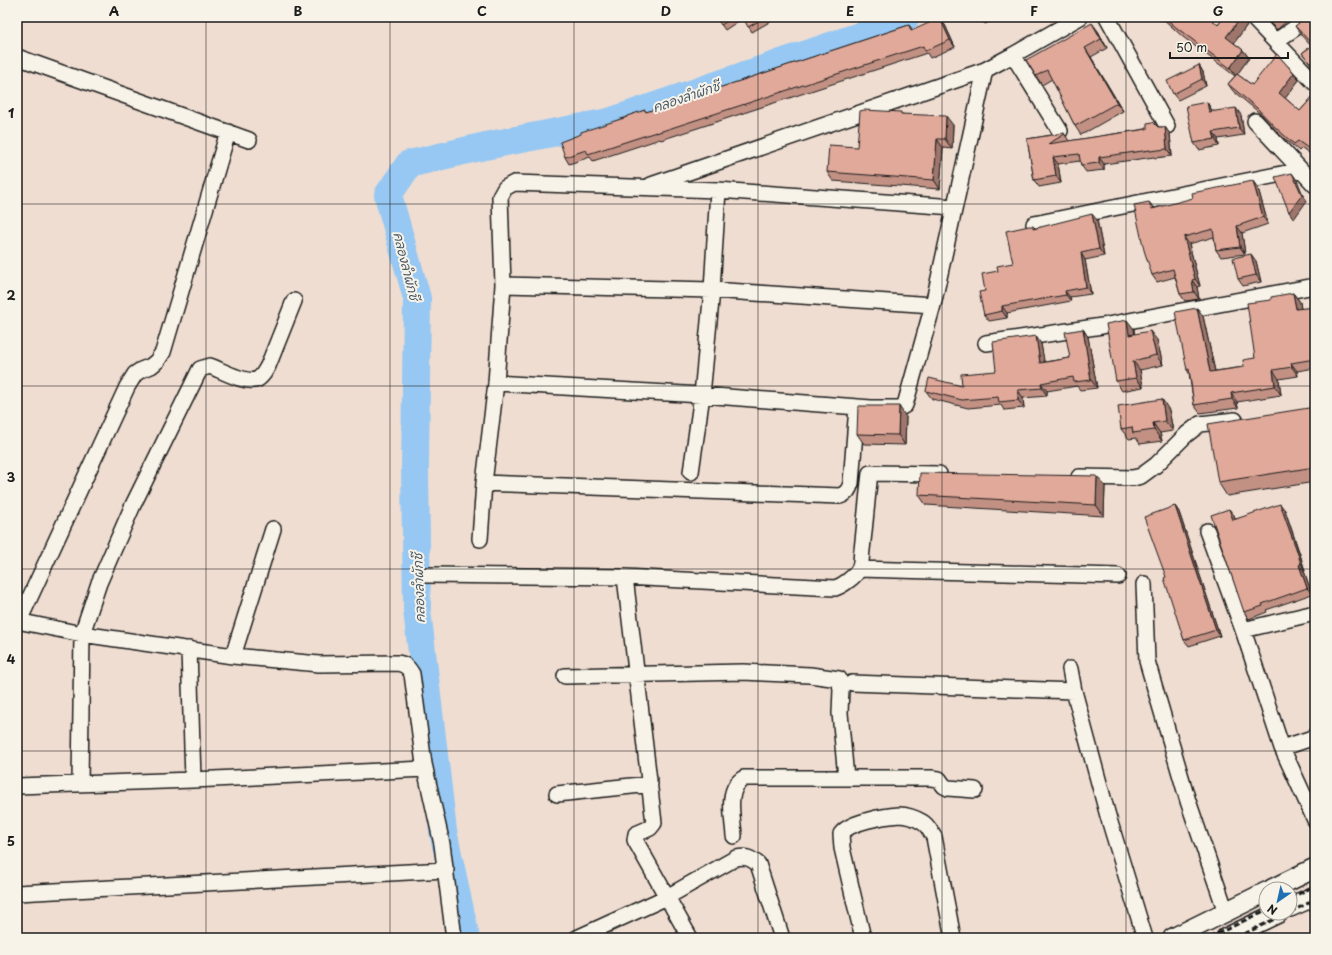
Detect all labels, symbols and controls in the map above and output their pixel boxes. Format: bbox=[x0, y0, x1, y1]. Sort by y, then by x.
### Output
text: A bbox=[109, 1, 119, 20]
text: B bbox=[294, 1, 303, 20]
text: C bbox=[477, 1, 487, 20]
text: D bbox=[661, 1, 671, 20]
text: E bbox=[846, 1, 854, 20]
text: F bbox=[1030, 1, 1038, 20]
text: G bbox=[1213, 1, 1223, 20]
scale bar bbox=[1170, 34, 1288, 60]
text: 50 m bbox=[1176, 38, 1207, 56]
water label: คลองลำผักชี bbox=[650, 75, 725, 116]
text: 1 bbox=[8, 103, 14, 122]
water label: คลองลำผักชี bbox=[389, 230, 425, 305]
text: 2 bbox=[6, 285, 16, 304]
text: 3 bbox=[7, 467, 16, 486]
water label: คลองลำผักชี bbox=[407, 550, 429, 623]
text: 4 bbox=[7, 649, 16, 668]
text: 5 bbox=[7, 831, 15, 850]
north arrow bbox=[1258, 881, 1298, 921]
text: N bbox=[1264, 900, 1280, 919]

